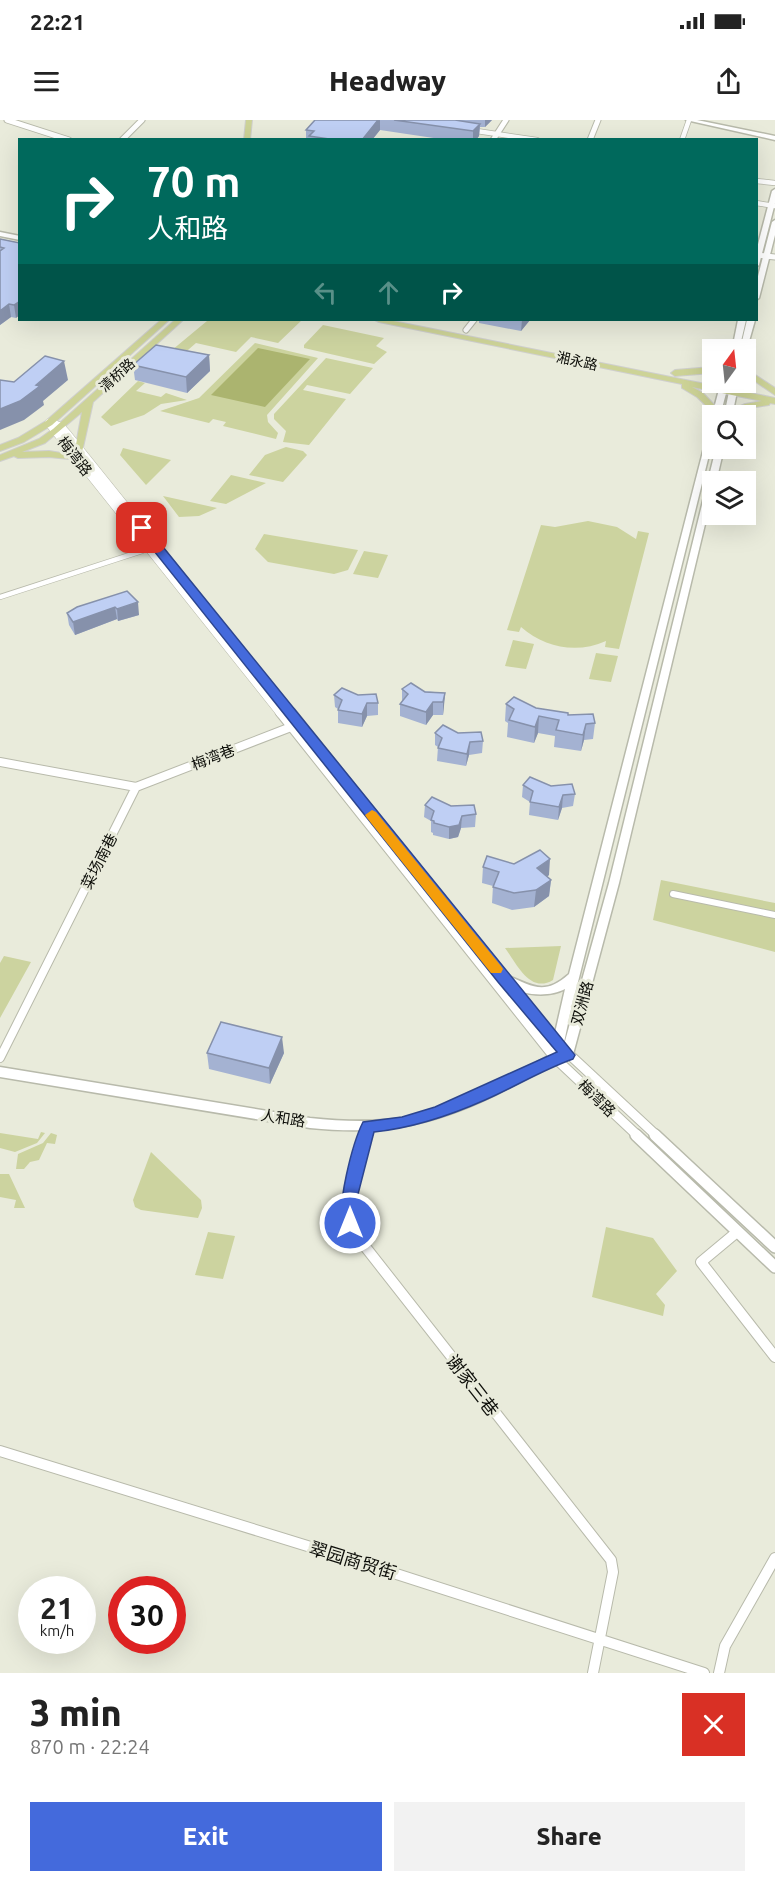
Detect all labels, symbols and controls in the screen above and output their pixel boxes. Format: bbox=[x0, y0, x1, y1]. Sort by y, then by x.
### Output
text: 22:21 bbox=[30, 9, 85, 34]
icon: menu bbox=[30, 65, 63, 98]
icon: share bbox=[712, 65, 745, 98]
text: Headway bbox=[329, 66, 446, 96]
text: 70 m bbox=[147, 158, 241, 205]
icon: right bbox=[48, 162, 126, 240]
text: 人和路 bbox=[147, 213, 228, 243]
icon: left bbox=[309, 276, 342, 309]
icon: ahead bbox=[372, 276, 405, 309]
icon: right bbox=[435, 276, 468, 309]
north arrow bbox=[702, 339, 756, 393]
map controls bbox=[702, 339, 756, 525]
street label: 湘永路 bbox=[555, 349, 599, 373]
street label: 清桥路 bbox=[96, 355, 138, 395]
button: search bbox=[702, 405, 756, 459]
street label: 梅湾路 bbox=[54, 433, 96, 479]
button: layers bbox=[702, 471, 756, 525]
pin bbox=[116, 502, 167, 553]
icon: arrive bbox=[125, 511, 158, 544]
street label: 梅湾巷 bbox=[189, 741, 237, 773]
street label: 菜场南巷 bbox=[78, 830, 120, 892]
street label: 双洲路 bbox=[568, 979, 596, 1027]
street label: 梅湾路 bbox=[575, 1076, 619, 1120]
street label: 人和路 bbox=[259, 1106, 307, 1130]
position arrow bbox=[318, 1191, 382, 1255]
street label: 谢家三巷 bbox=[443, 1350, 503, 1420]
street label: 翠园商贸街 bbox=[307, 1537, 399, 1583]
speed limit sign: 30 bbox=[108, 1576, 186, 1654]
text: 21 bbox=[40, 1591, 74, 1625]
text: km/h bbox=[40, 1622, 74, 1639]
text: 3 min bbox=[30, 1692, 122, 1733]
button: close bbox=[682, 1693, 745, 1756]
text: 870 m · 22:24 bbox=[30, 1735, 150, 1758]
button: Exit bbox=[30, 1802, 382, 1871]
button: Share bbox=[394, 1802, 745, 1871]

